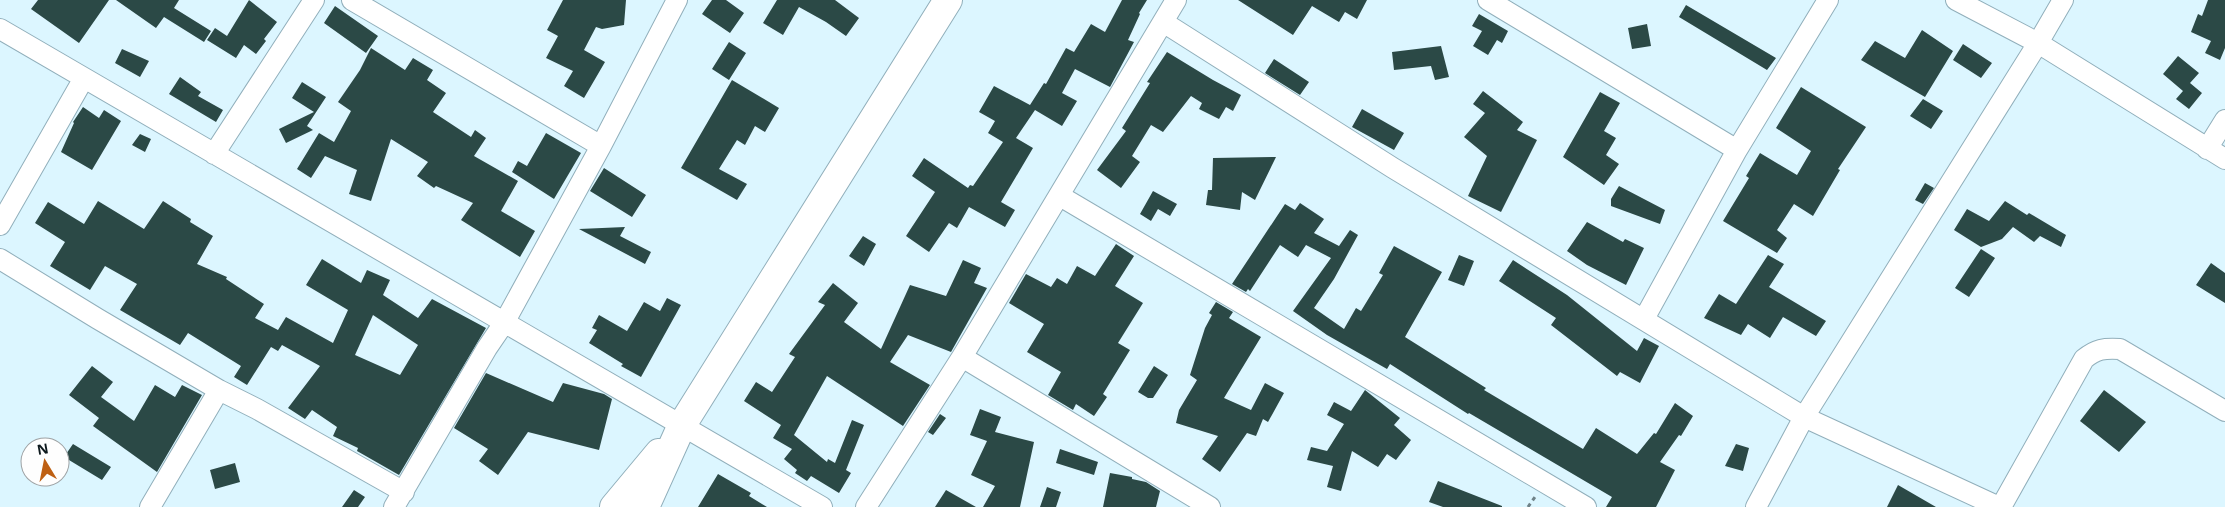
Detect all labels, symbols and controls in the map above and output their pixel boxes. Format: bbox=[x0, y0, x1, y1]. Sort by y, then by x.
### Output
north arrow bbox=[20, 437, 70, 487]
text: N bbox=[35, 438, 50, 459]

